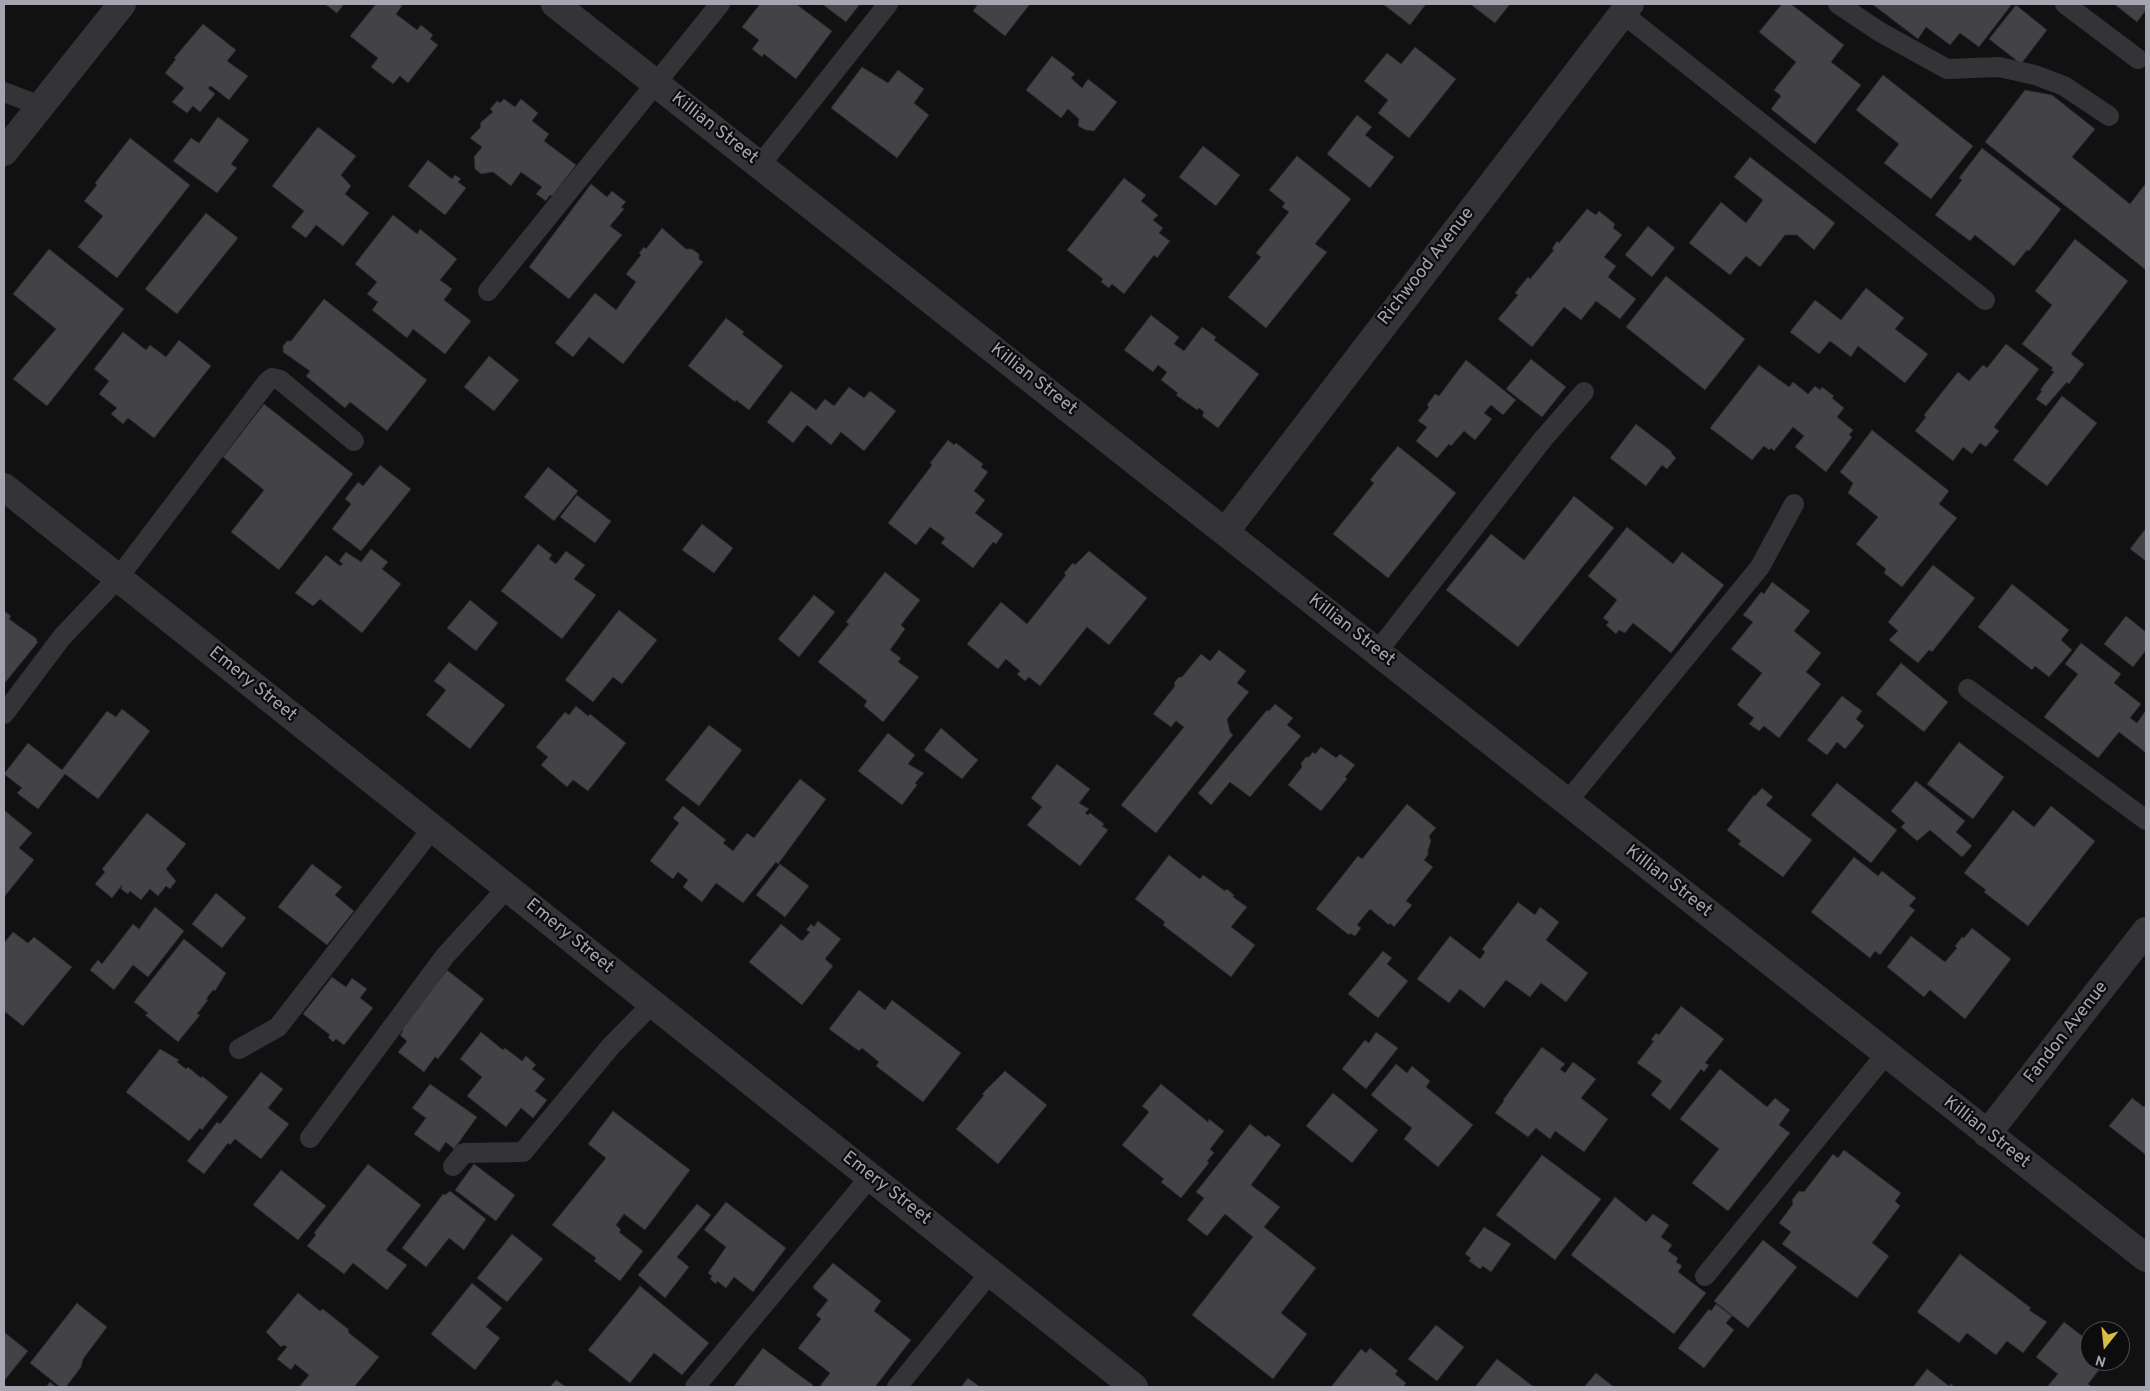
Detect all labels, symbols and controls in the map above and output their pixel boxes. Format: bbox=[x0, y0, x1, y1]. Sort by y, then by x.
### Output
street label: Killian Street bbox=[666, 88, 762, 170]
street label: Richwood Avenue bbox=[1374, 204, 1480, 330]
street label: Killian Street bbox=[985, 339, 1081, 421]
street label: Killian Street bbox=[1303, 590, 1399, 672]
street label: Emery Street bbox=[204, 643, 300, 727]
street label: Killian Street bbox=[1620, 841, 1716, 923]
street label: Emery Street bbox=[521, 895, 617, 979]
street label: Fandon Avenue bbox=[2021, 978, 2113, 1088]
street label: Killian Street bbox=[1938, 1092, 2034, 1174]
street label: Emery Street bbox=[837, 1148, 935, 1230]
north arrow bbox=[2080, 1321, 2130, 1371]
text: N bbox=[2094, 1350, 2108, 1369]

